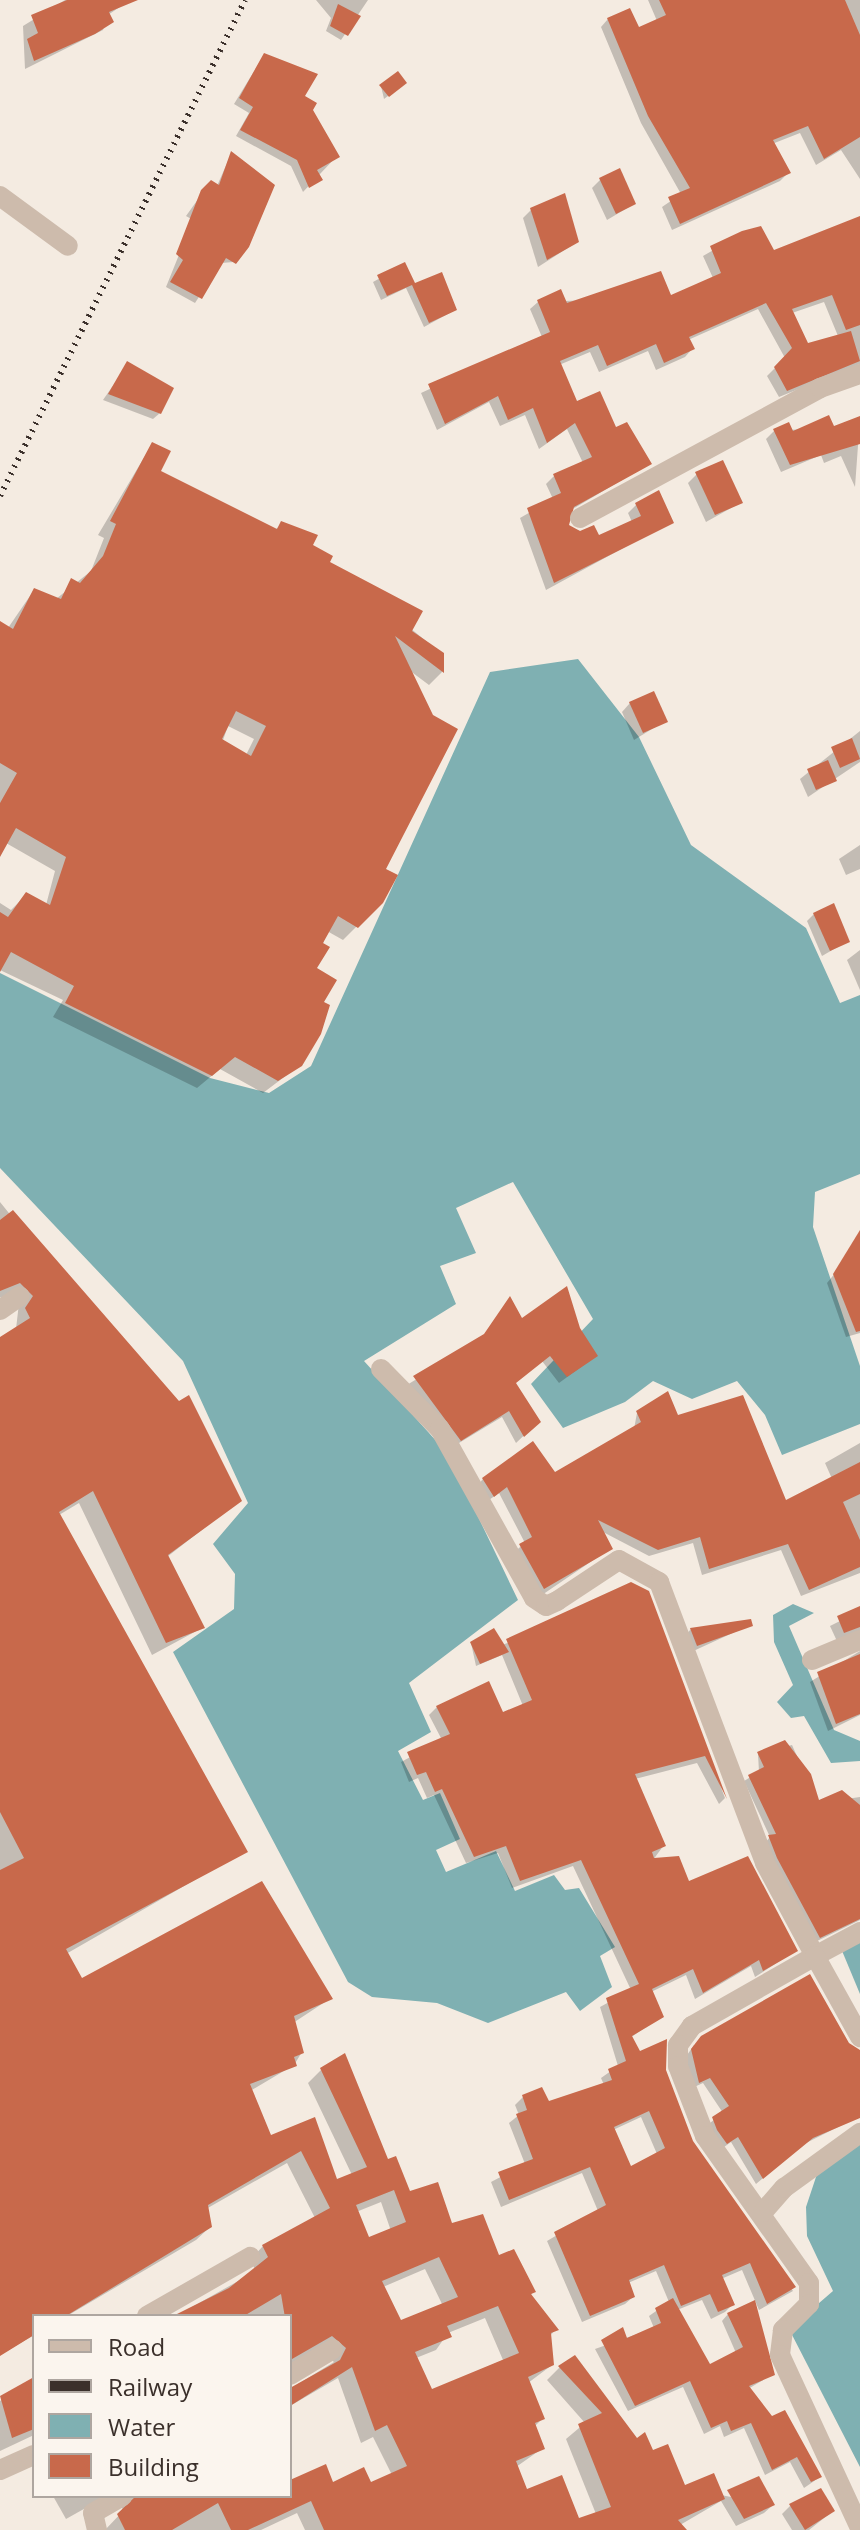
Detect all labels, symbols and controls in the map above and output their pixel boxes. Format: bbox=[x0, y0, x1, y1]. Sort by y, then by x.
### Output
legend bbox=[32, 2314, 292, 2498]
text: Road bbox=[108, 2330, 165, 2363]
text: Railway bbox=[108, 2370, 192, 2403]
text: Water bbox=[108, 2410, 175, 2443]
text: Building bbox=[108, 2450, 199, 2483]

